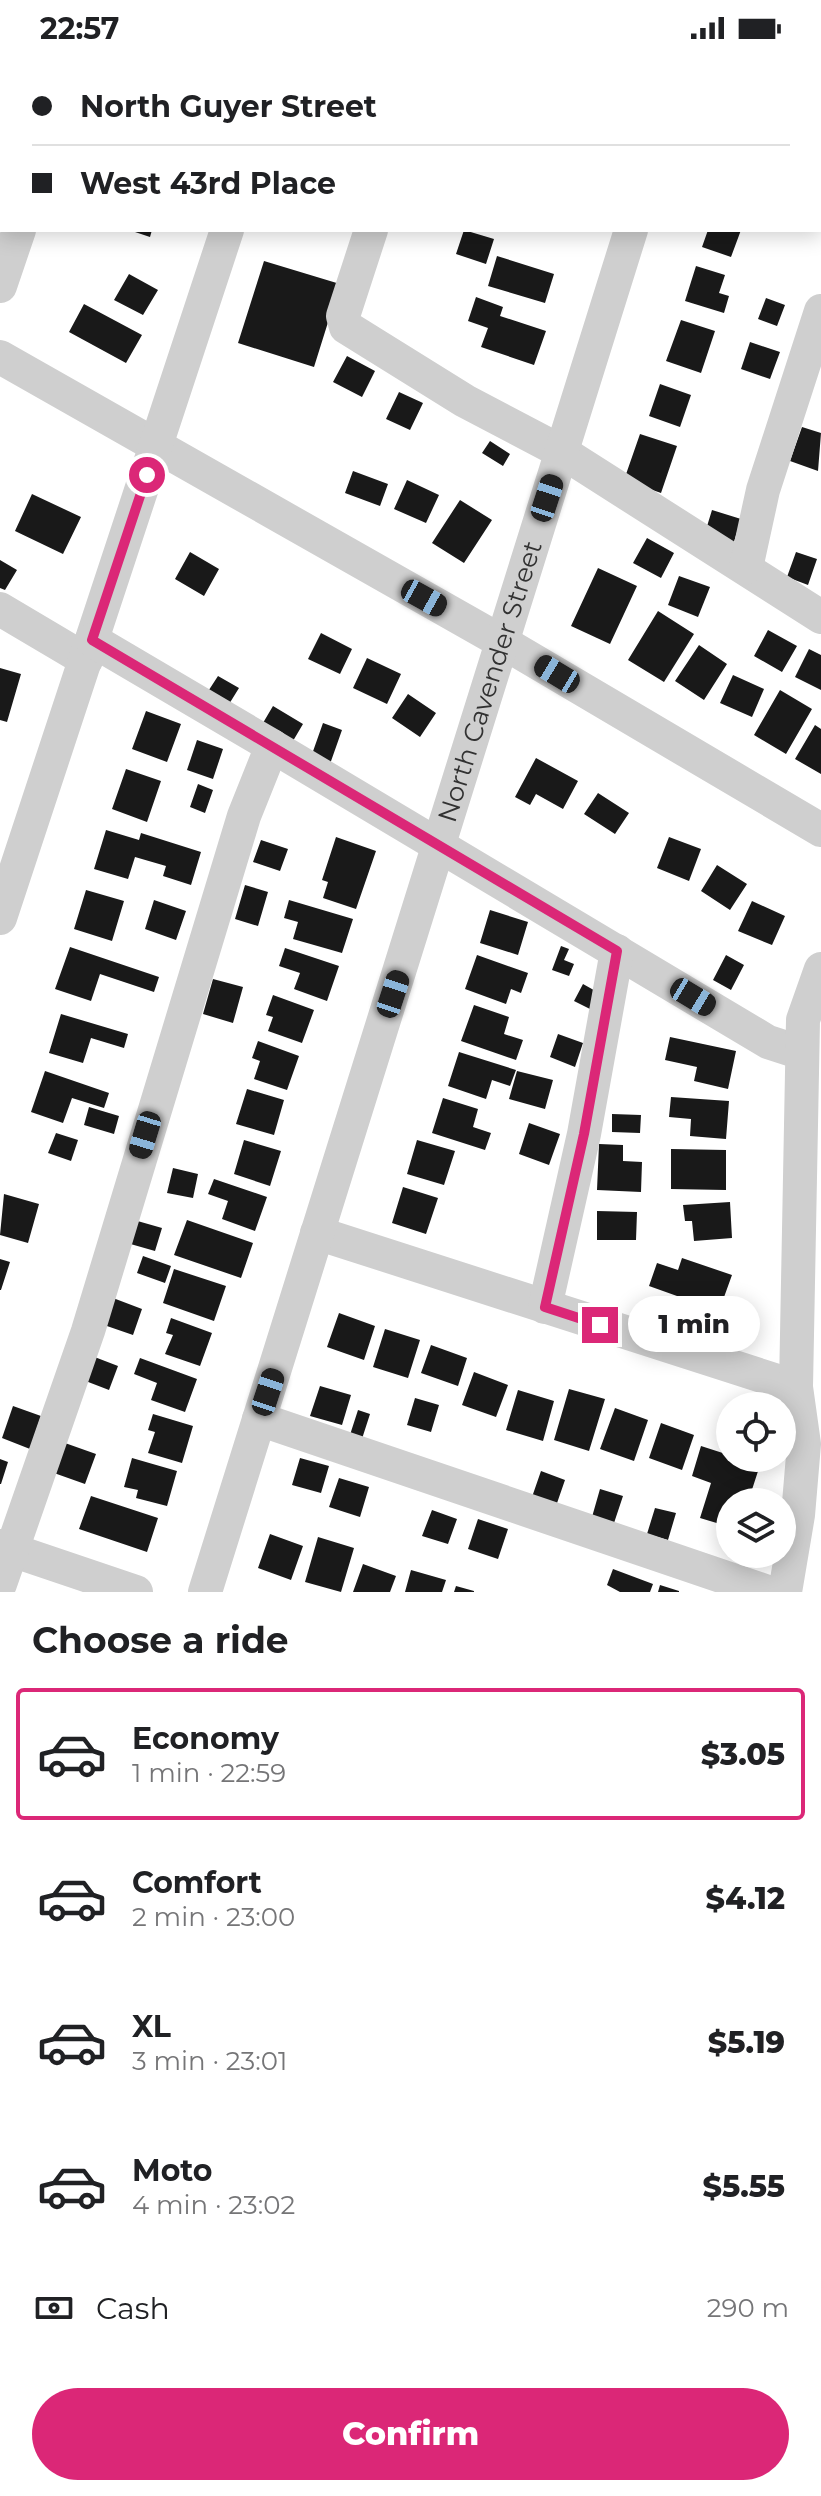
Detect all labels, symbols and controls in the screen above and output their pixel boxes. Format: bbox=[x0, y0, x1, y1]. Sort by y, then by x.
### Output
text: 22:57 bbox=[40, 10, 119, 47]
text: North Guyer Street bbox=[80, 88, 377, 125]
text: West 43rd Place bbox=[80, 165, 336, 202]
route start bbox=[129, 457, 165, 493]
car bbox=[528, 471, 566, 525]
street label: North Cavender Street bbox=[431, 537, 549, 826]
car bbox=[397, 576, 451, 620]
car bbox=[530, 651, 584, 697]
car bbox=[374, 967, 412, 1021]
car bbox=[666, 974, 720, 1020]
car bbox=[127, 1109, 163, 1161]
callout: 1 min bbox=[628, 1297, 760, 1353]
route end bbox=[582, 1307, 618, 1343]
text: 1 min bbox=[658, 1308, 730, 1340]
car bbox=[249, 1365, 287, 1419]
map controls bbox=[716, 1392, 796, 1568]
button: locate bbox=[716, 1392, 796, 1472]
button: layers bbox=[716, 1488, 796, 1568]
text: Choose a ride bbox=[32, 1618, 289, 1662]
icon: car bbox=[36, 1718, 108, 1790]
text: Economy bbox=[132, 1720, 279, 1757]
text: $3.05 bbox=[701, 1736, 785, 1773]
text: 1 min · 22:59 bbox=[132, 1757, 286, 1789]
icon: car bbox=[36, 1862, 108, 1934]
text: Comfort bbox=[132, 1864, 262, 1901]
text: $4.12 bbox=[706, 1880, 785, 1917]
text: 2 min · 23:00 bbox=[132, 1901, 295, 1933]
icon: car bbox=[36, 2006, 108, 2078]
text: XL bbox=[132, 2008, 171, 2045]
text: $5.19 bbox=[708, 2024, 785, 2061]
text: 3 min · 23:01 bbox=[132, 2045, 287, 2077]
icon: car bbox=[36, 2150, 108, 2222]
text: Moto bbox=[132, 2152, 213, 2189]
text: $5.55 bbox=[703, 2168, 785, 2205]
text: 4 min · 23:02 bbox=[132, 2189, 295, 2221]
icon: cash bbox=[32, 2286, 76, 2330]
text: Cash bbox=[96, 2290, 170, 2327]
text: 290 m bbox=[707, 2292, 789, 2324]
button: Confirm bbox=[32, 2388, 789, 2480]

